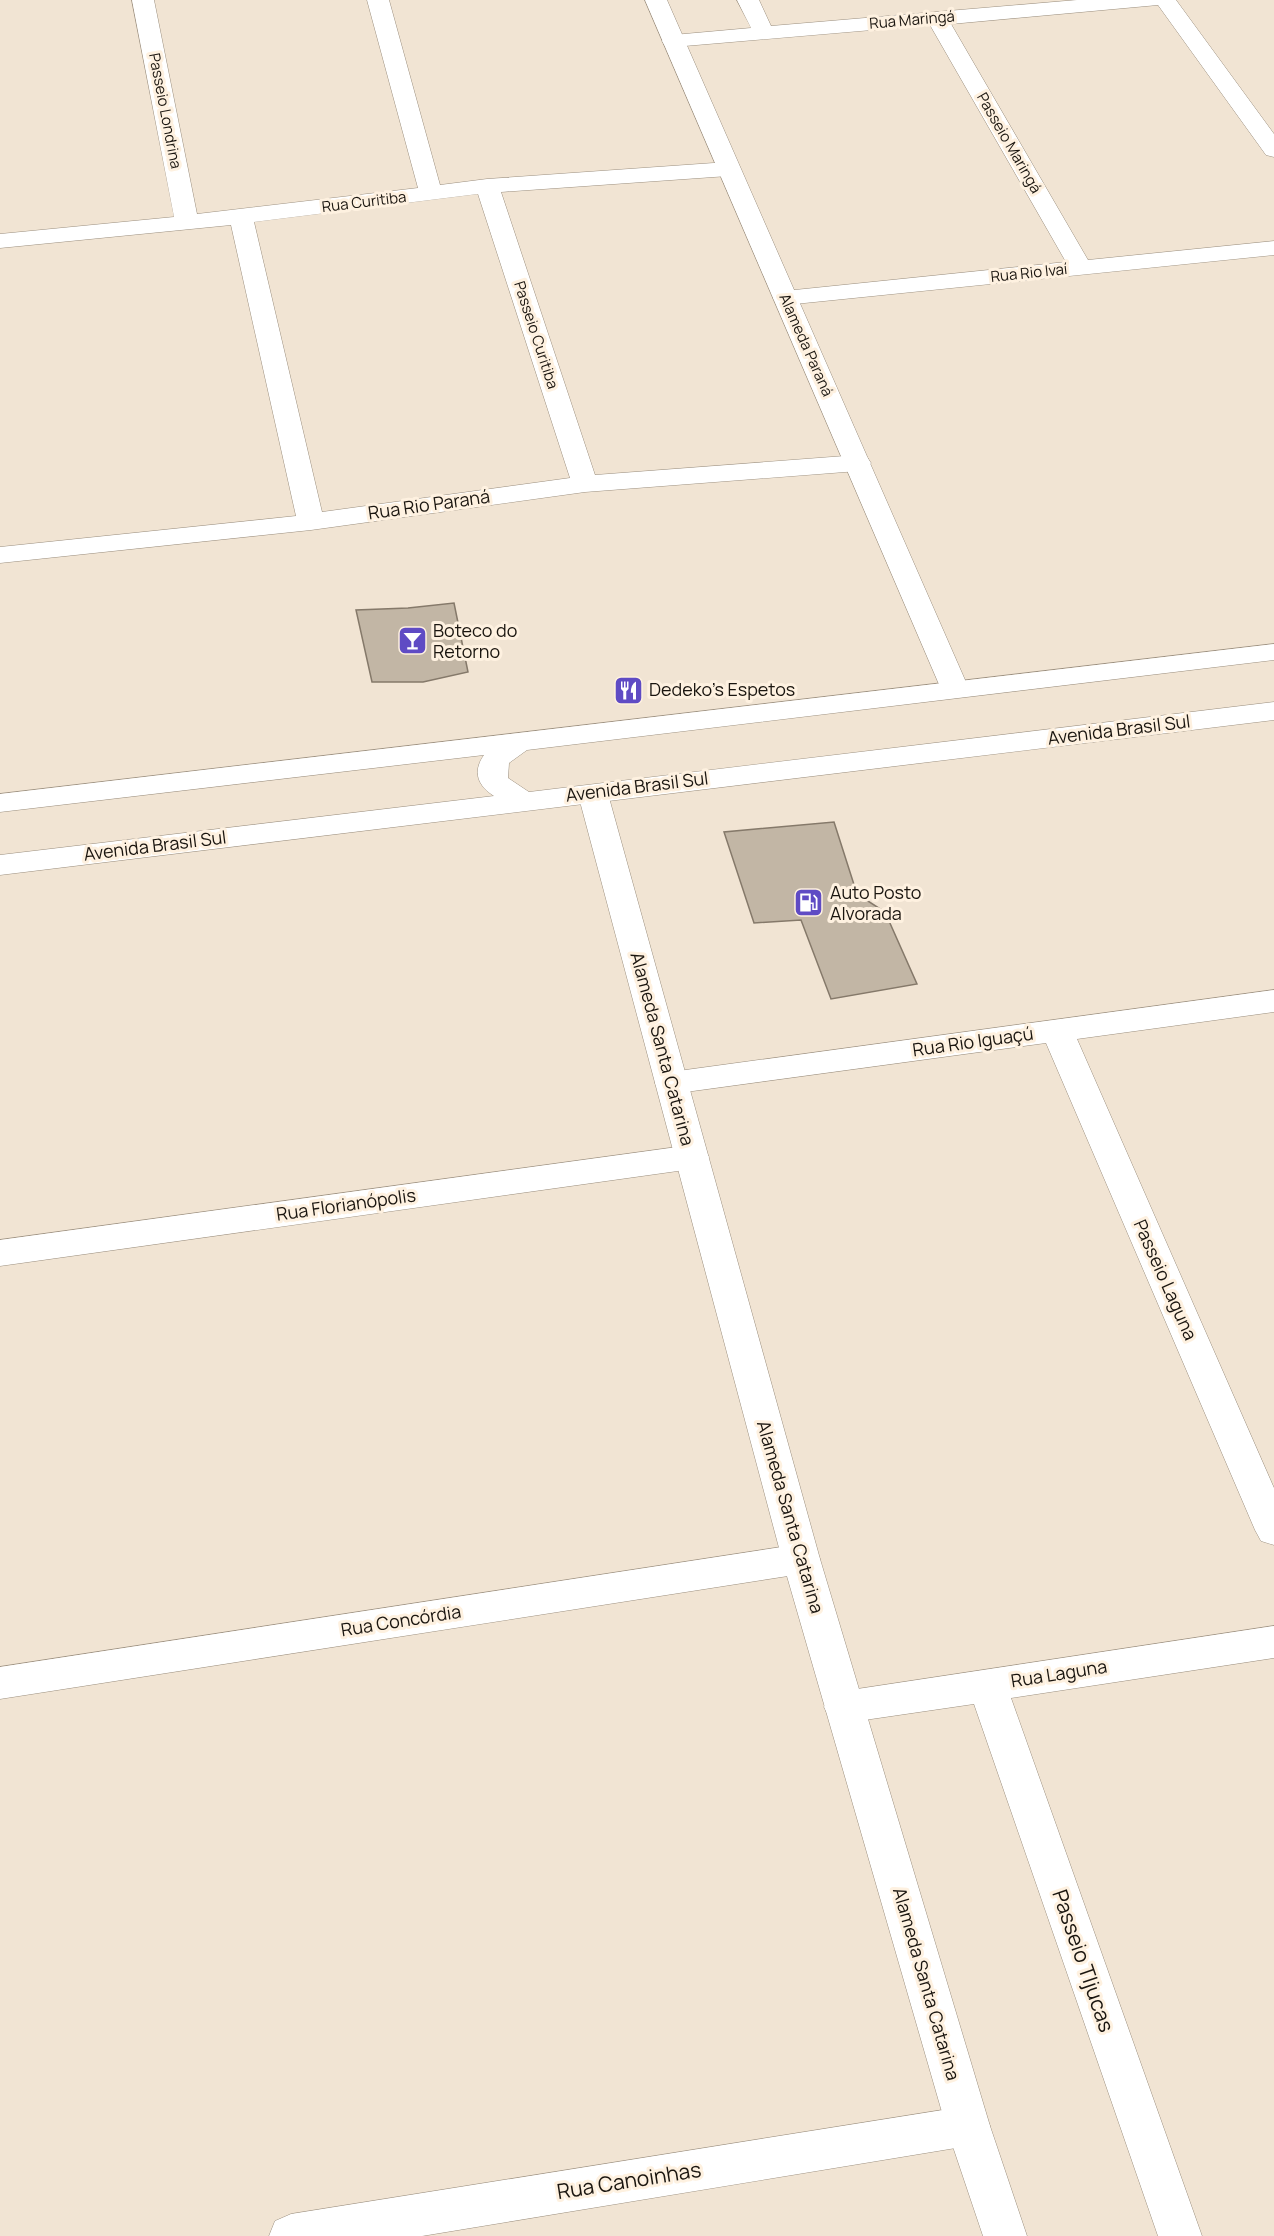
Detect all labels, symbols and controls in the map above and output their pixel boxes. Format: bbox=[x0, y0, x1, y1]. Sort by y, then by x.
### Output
street label: Rua Maringá bbox=[868, 5, 956, 34]
street label: Passeio Londrina bbox=[144, 51, 187, 171]
street label: Passeio Maringá bbox=[972, 89, 1047, 197]
street label: Rua Curitiba bbox=[320, 186, 407, 217]
street label: Rua Rio Ivaí bbox=[990, 258, 1069, 287]
street label: Passeio Curitiba bbox=[509, 278, 564, 391]
street label: Alameda Paraná bbox=[774, 290, 839, 400]
street label: Rua Rio Paraná bbox=[366, 484, 491, 524]
place label: Boteco do Retorno bbox=[433, 618, 517, 663]
bar icon: Boteco do Retorno bbox=[396, 625, 428, 657]
restaurant icon: Dedeko's Espetos bbox=[612, 674, 644, 706]
place label: Dedeko's Espetos bbox=[649, 677, 795, 701]
street label: Avenida Brasil Sul bbox=[1046, 708, 1192, 750]
street label: Avenida Brasil Sul bbox=[564, 765, 710, 807]
street label: Avenida Brasil Sul bbox=[82, 824, 228, 866]
place label: Auto Posto Alvorada bbox=[830, 880, 922, 925]
fuel station icon: Auto Posto Alvorada bbox=[793, 887, 825, 919]
street label: Alameda Santa Catarina bbox=[626, 949, 700, 1148]
street label: Rua Rio Iguaçú bbox=[911, 1021, 1035, 1061]
street label: Rua Florianópolis bbox=[275, 1182, 417, 1226]
street label: Passeio Laguna bbox=[1129, 1216, 1203, 1344]
street label: Alameda Santa Catarina bbox=[752, 1417, 830, 1616]
street label: Rua Concórdia bbox=[339, 1599, 463, 1641]
street label: Rua Laguna bbox=[1009, 1654, 1109, 1692]
street label: Alameda Santa Catarina bbox=[888, 1884, 966, 2083]
street label: Passeio TIjucas bbox=[1046, 1886, 1121, 2036]
street label: Rua Canoinhas bbox=[555, 2155, 703, 2205]

